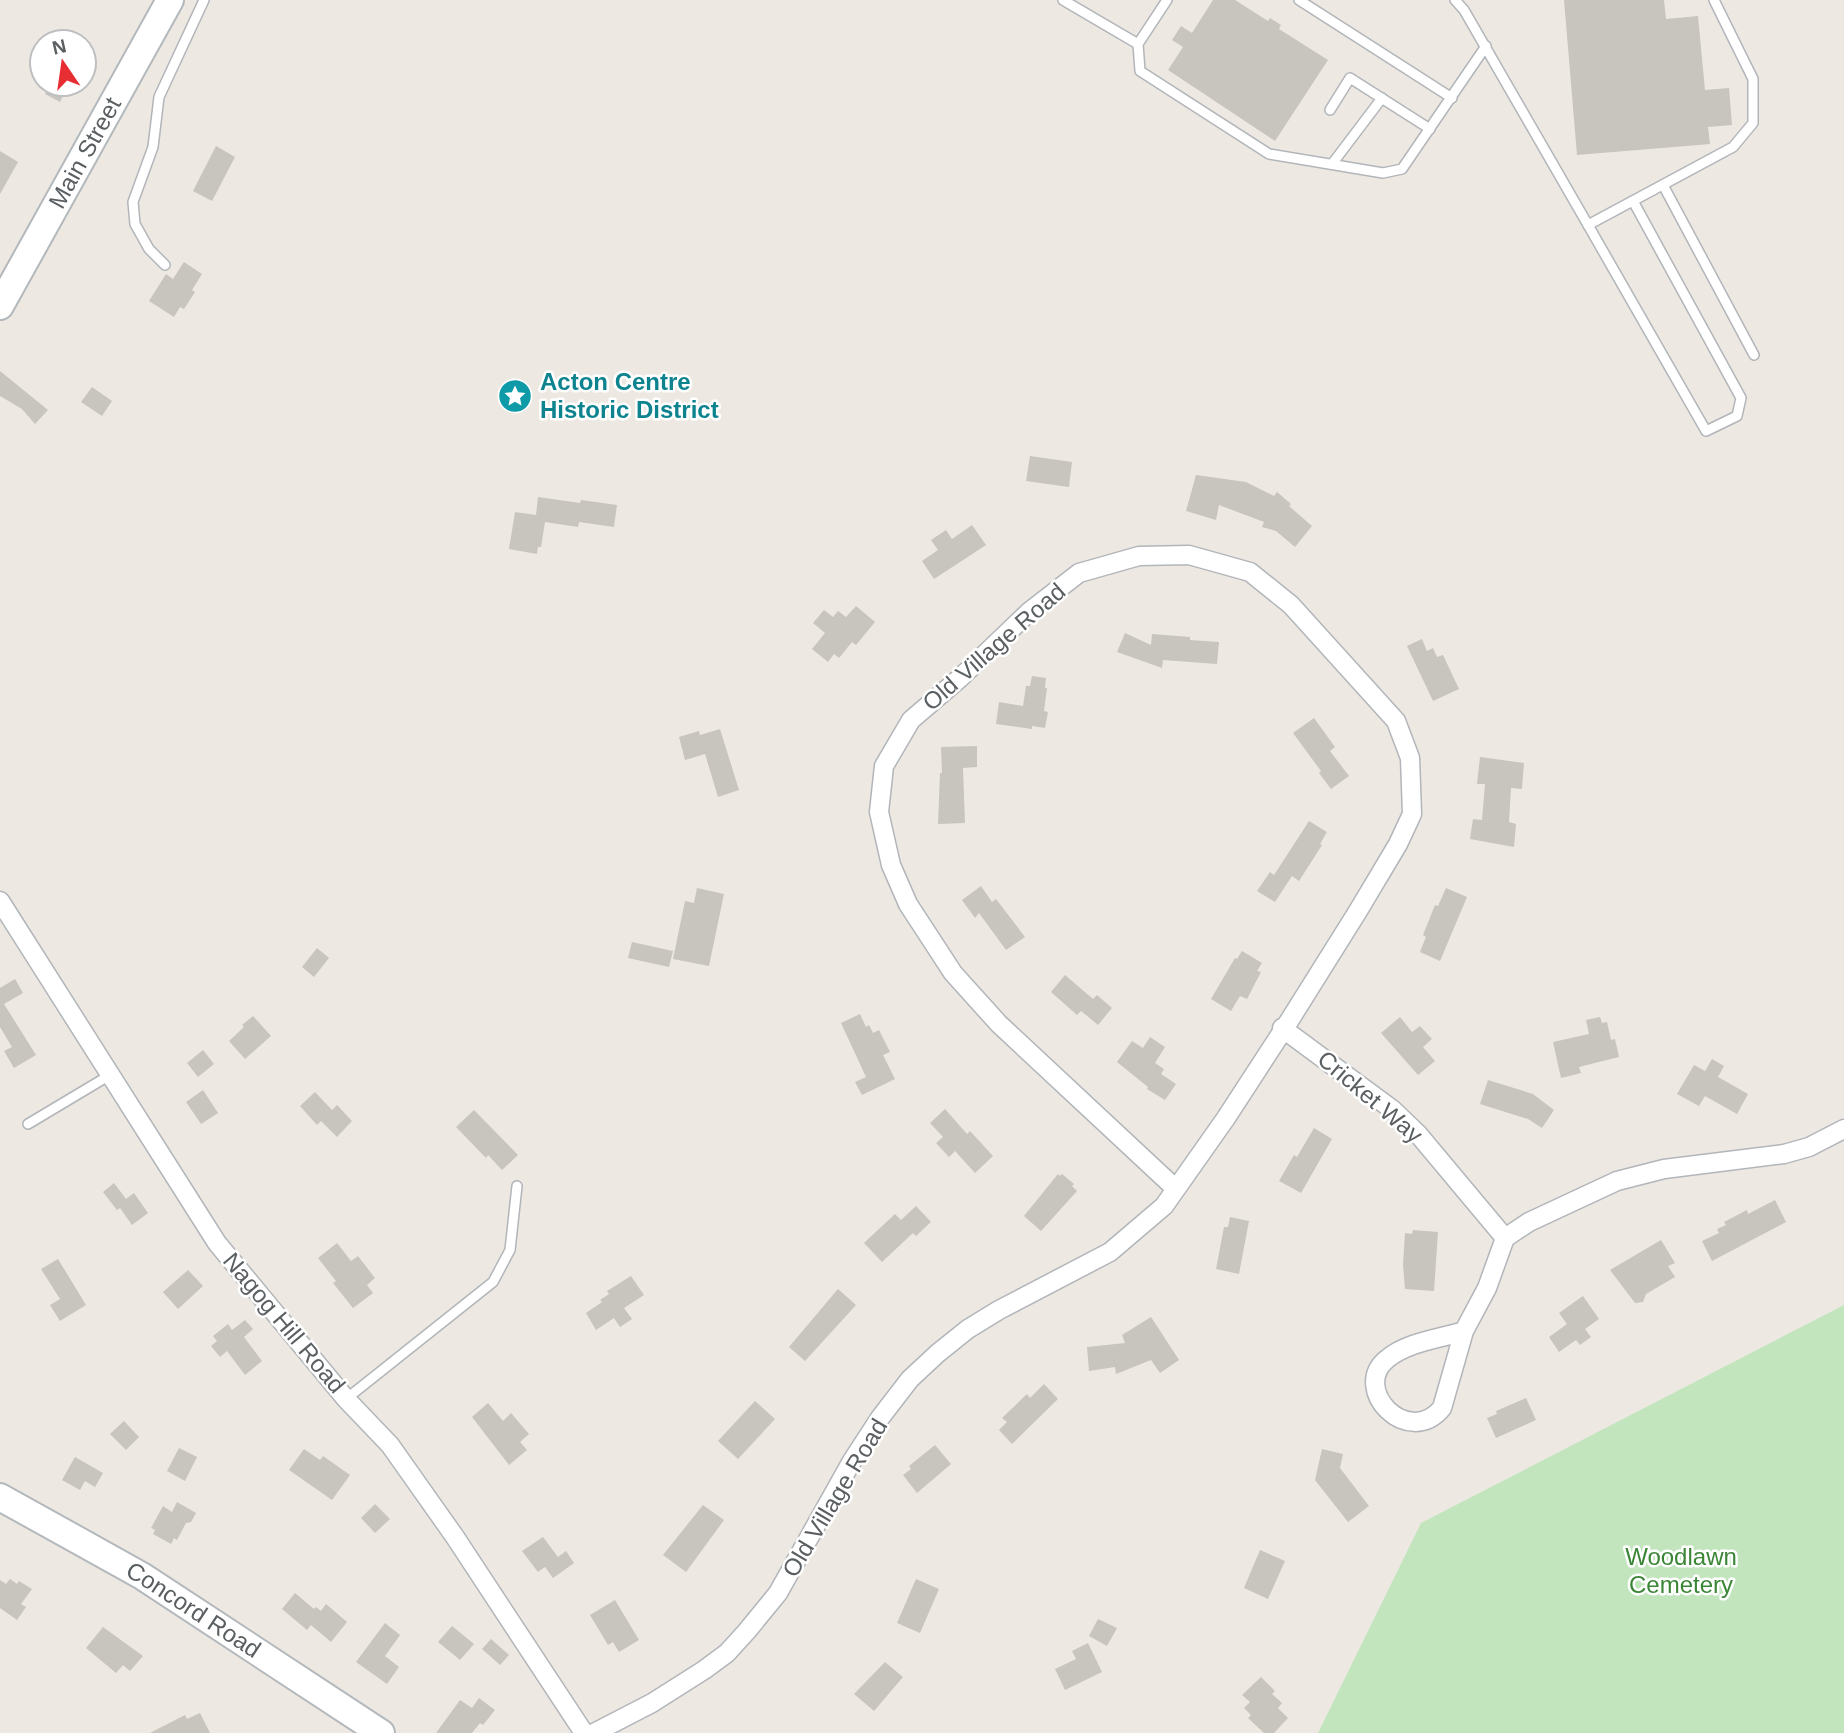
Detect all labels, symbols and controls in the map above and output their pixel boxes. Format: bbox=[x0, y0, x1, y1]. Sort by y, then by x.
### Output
north arrow bbox=[28, 28, 98, 98]
text: N bbox=[50, 35, 68, 59]
street label: Main Street bbox=[43, 92, 126, 213]
place label: Acton Centre Historic District bbox=[540, 368, 719, 423]
place icon: Acton Centre Historic District bbox=[496, 377, 534, 415]
street label: Old Village Road bbox=[917, 577, 1070, 716]
street label: Cricket Way bbox=[1312, 1045, 1428, 1148]
street label: Nagog Hill Road bbox=[218, 1247, 351, 1398]
street label: Old Village Road bbox=[777, 1414, 892, 1582]
park label: Woodlawn Cemetery bbox=[1625, 1543, 1737, 1598]
street label: Concord Road bbox=[122, 1556, 266, 1663]

